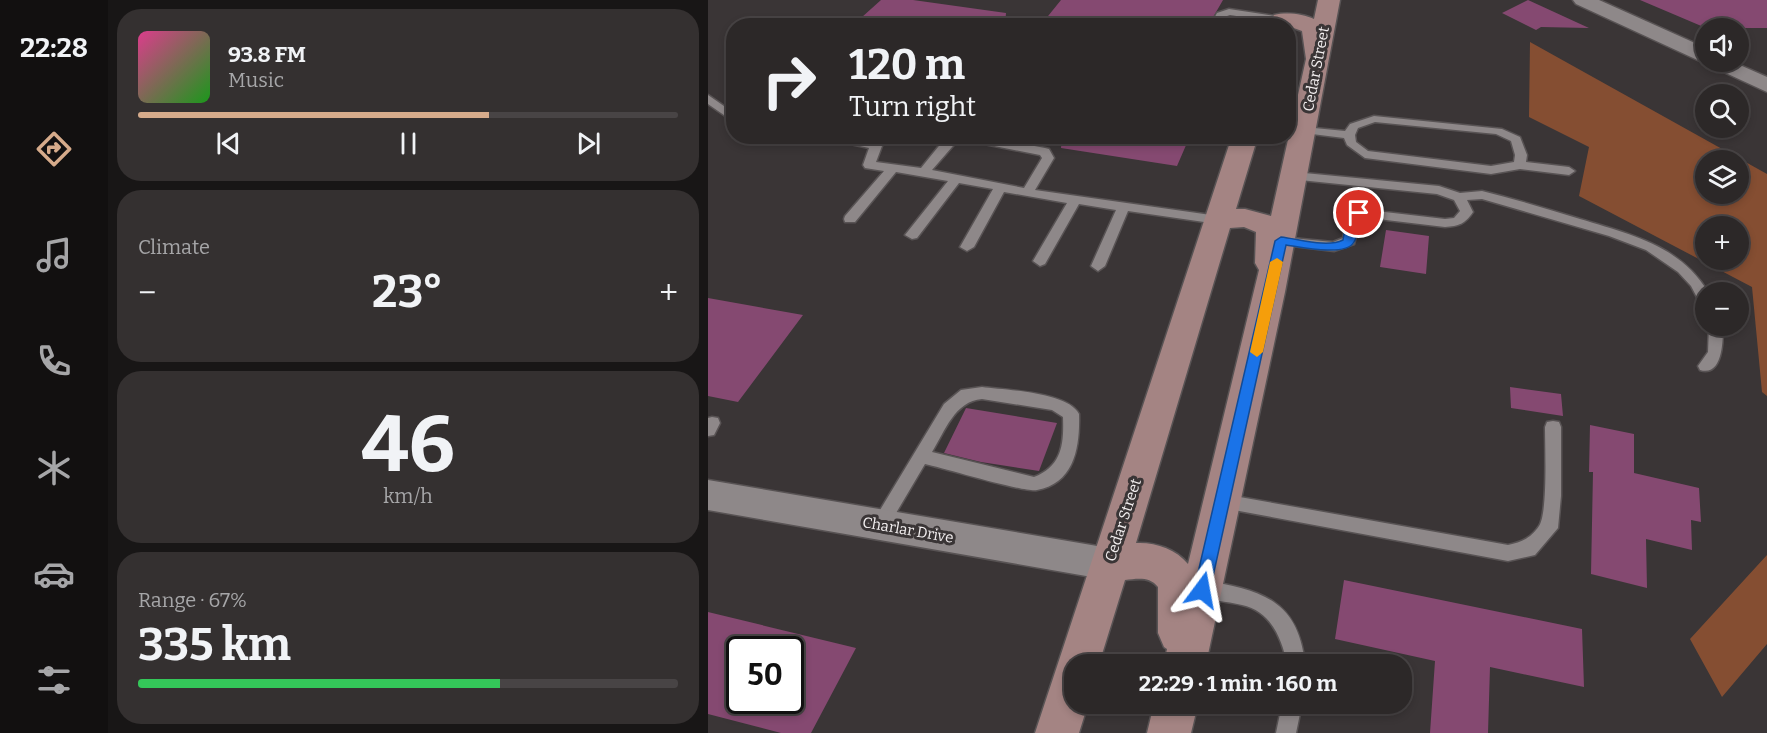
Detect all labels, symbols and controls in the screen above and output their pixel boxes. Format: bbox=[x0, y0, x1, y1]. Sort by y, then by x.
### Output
map controls bbox=[1695, 18, 1749, 336]
button: sound bbox=[1695, 18, 1749, 72]
street label: Cedar Street bbox=[1299, 24, 1333, 113]
text: 22:28 bbox=[20, 32, 88, 64]
text: 120 m bbox=[849, 40, 965, 90]
text: 93.8 FM bbox=[228, 41, 306, 68]
icon: right bbox=[750, 42, 828, 120]
text: Music bbox=[228, 68, 284, 92]
button: search bbox=[1695, 84, 1749, 138]
text: Turn right bbox=[849, 91, 976, 123]
icon: previous bbox=[212, 127, 245, 160]
icon: pause bbox=[392, 127, 425, 160]
icon: next bbox=[572, 127, 605, 160]
icon: directions bbox=[33, 128, 75, 170]
button: layers bbox=[1695, 150, 1749, 204]
pin bbox=[1333, 187, 1384, 238]
icon: arrive bbox=[1342, 196, 1375, 229]
button: + bbox=[1695, 216, 1749, 270]
icon: music bbox=[33, 234, 75, 276]
text: Climate bbox=[138, 235, 210, 259]
text: 23° bbox=[372, 265, 443, 319]
text: − bbox=[138, 273, 156, 313]
text: + bbox=[659, 273, 678, 313]
button: − bbox=[1695, 282, 1749, 336]
icon: phone bbox=[33, 340, 75, 382]
text: 46 bbox=[361, 398, 455, 492]
icon: climate bbox=[33, 447, 75, 489]
street label: Cedar Street bbox=[1101, 476, 1145, 564]
text: km/h bbox=[383, 484, 433, 508]
street label: Charlar Drive bbox=[861, 513, 955, 547]
icon: car bbox=[33, 553, 75, 595]
position arrow bbox=[1170, 558, 1234, 622]
text: Range · 67% bbox=[138, 588, 247, 612]
text: 335 km bbox=[138, 618, 291, 672]
speed limit sign: 50 bbox=[726, 636, 804, 714]
icon: filters bbox=[33, 659, 75, 701]
text: 22:29 · 1 min · 160 m bbox=[1139, 670, 1337, 697]

